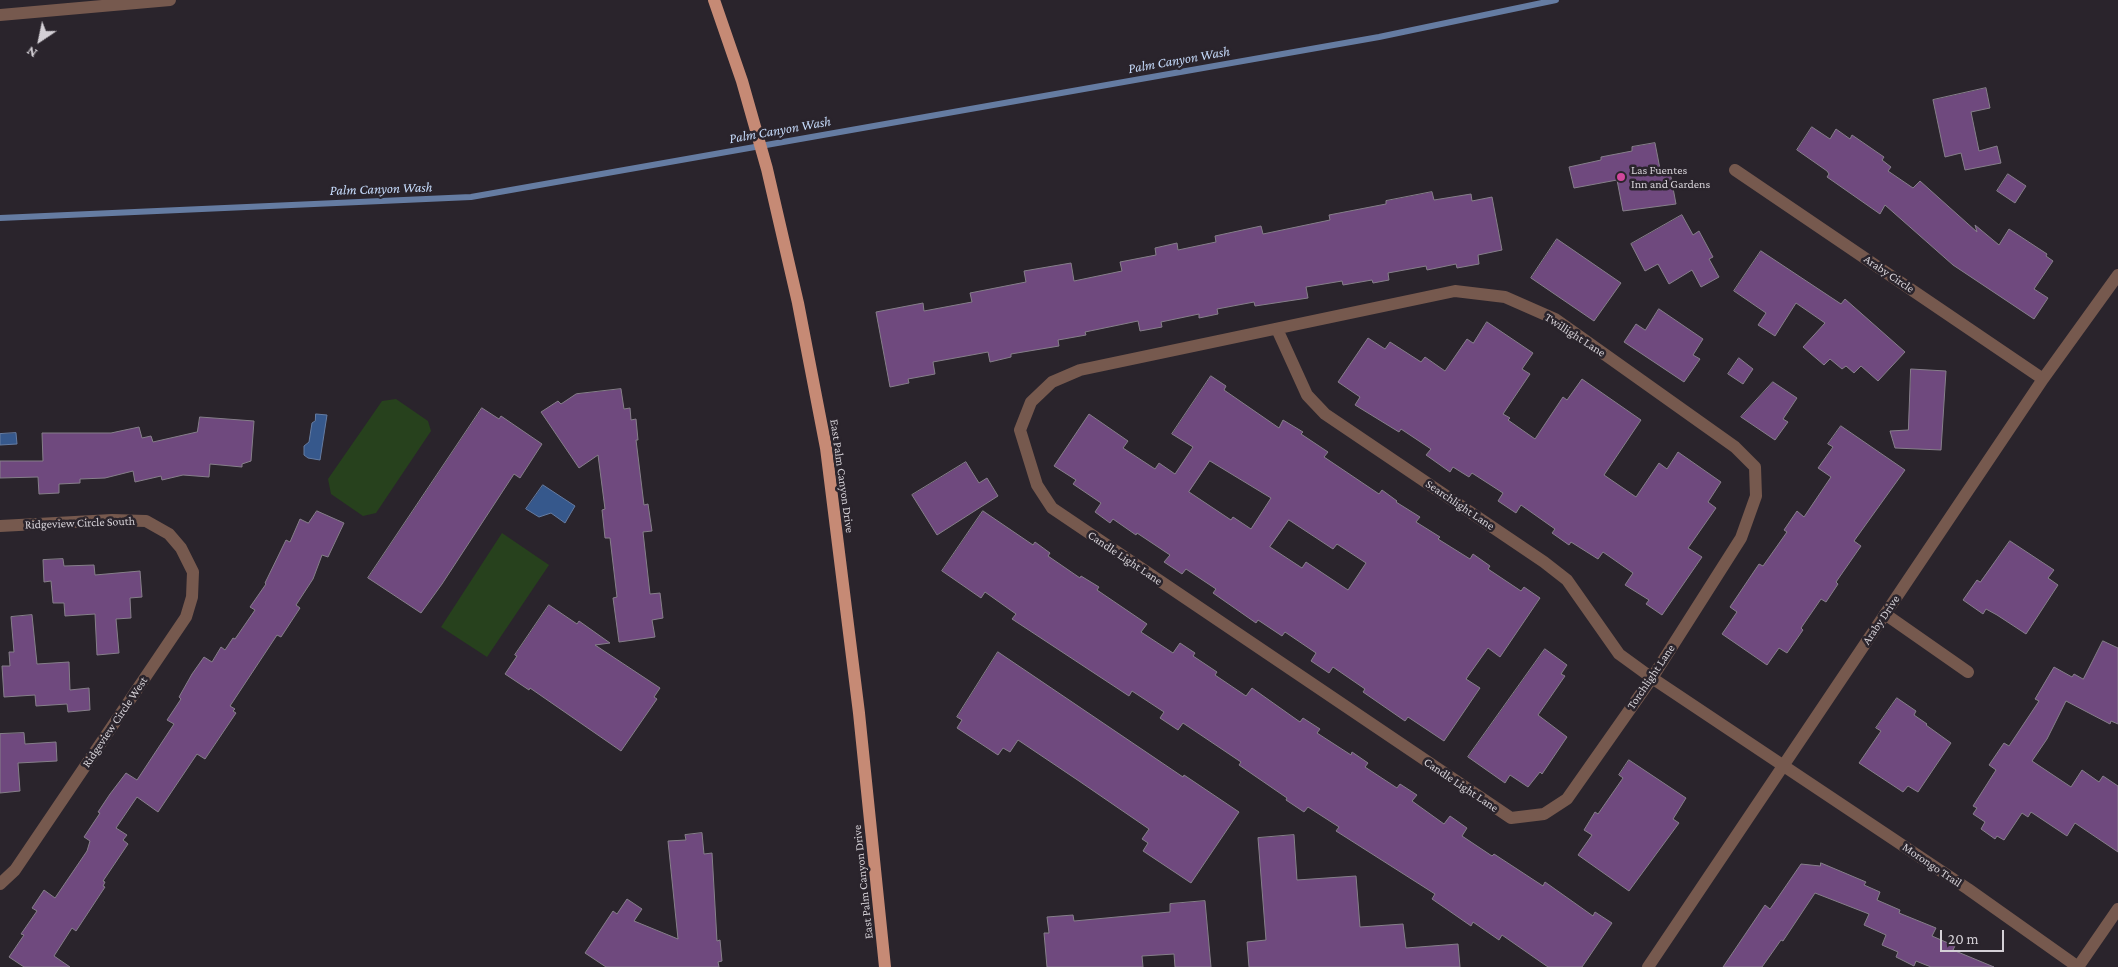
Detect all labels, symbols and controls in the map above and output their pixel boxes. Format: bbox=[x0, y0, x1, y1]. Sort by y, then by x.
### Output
north arrow bbox=[15, 15, 65, 65]
text: N bbox=[23, 43, 40, 62]
water label: Palm Canyon Wash bbox=[1127, 43, 1231, 77]
water label: Palm Canyon Wash bbox=[728, 113, 832, 147]
place label: Las Fuentes Inn and Gardens bbox=[1631, 163, 1710, 191]
marker: Las Fuentes Inn and Gardens bbox=[1615, 171, 1627, 183]
water label: Palm Canyon Wash bbox=[329, 179, 433, 199]
street label: Araby Circle bbox=[1861, 252, 1917, 296]
street label: Twillight Lane bbox=[1542, 310, 1608, 360]
street label: East Palm Canyon Drive bbox=[827, 418, 857, 534]
street label: Searchlight Lane bbox=[1423, 477, 1497, 533]
street label: Ridgeview Circle South bbox=[25, 514, 135, 532]
street label: Candle Light Lane bbox=[1085, 528, 1165, 588]
street label: Araby Drive bbox=[1859, 593, 1903, 647]
street label: Torchlight Lane bbox=[1624, 642, 1678, 712]
street label: Ridgeview Circle West bbox=[79, 674, 151, 770]
street label: Candle Light Lane bbox=[1421, 755, 1501, 815]
street label: East Palm Canyon Drive bbox=[850, 824, 876, 940]
street label: Morongo Trail bbox=[1900, 840, 1964, 890]
scale bar bbox=[1943, 920, 2007, 952]
text: 20 m bbox=[1948, 931, 1979, 947]

